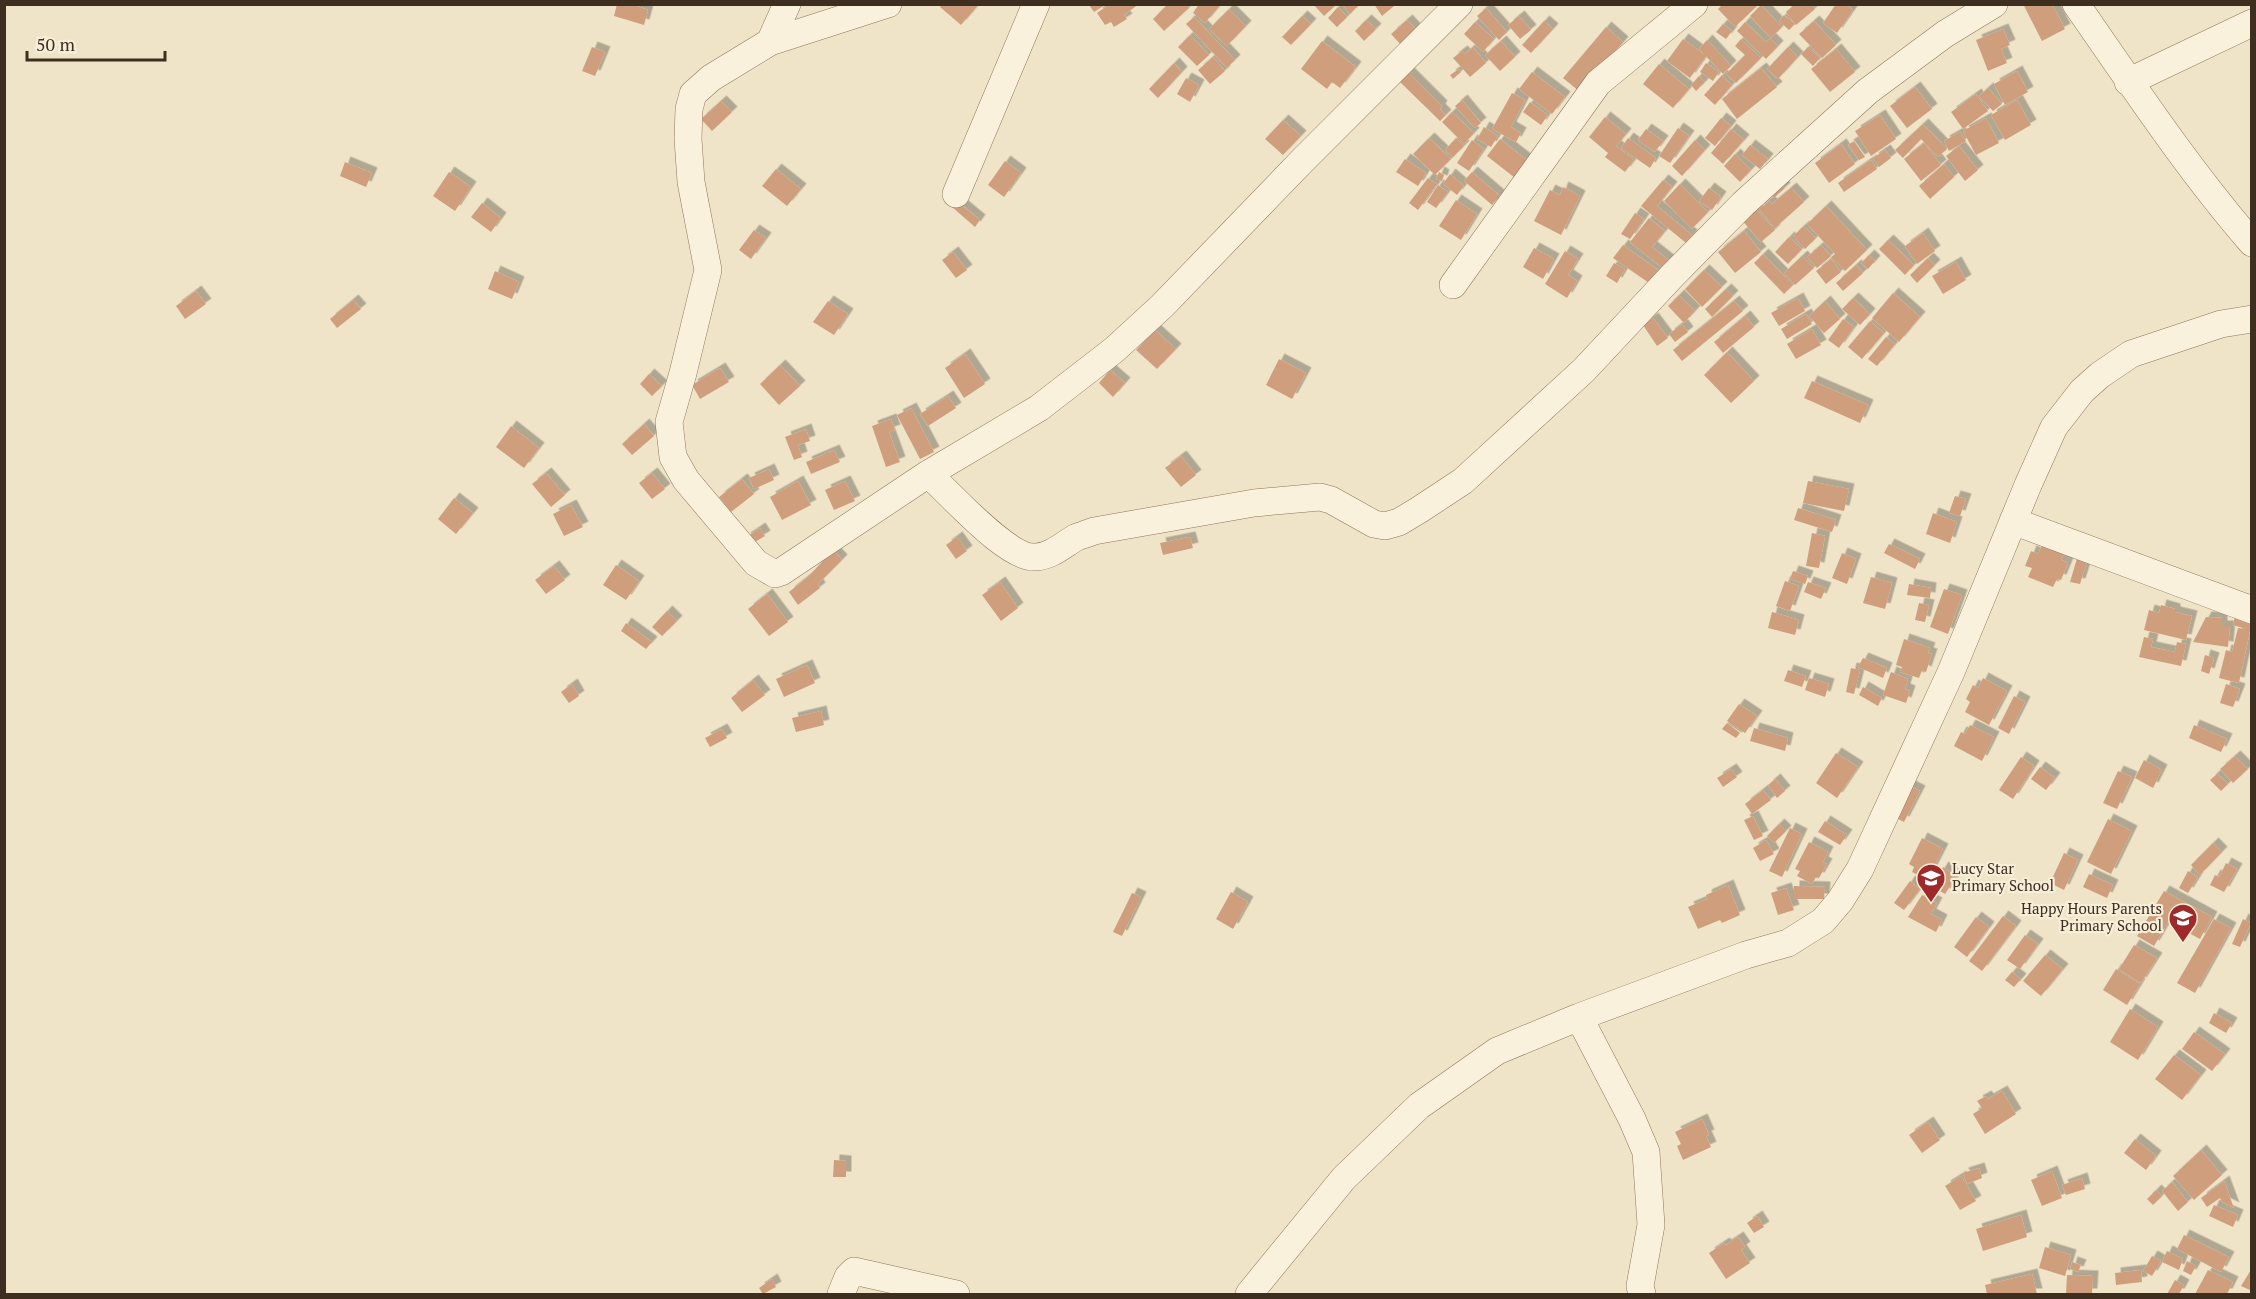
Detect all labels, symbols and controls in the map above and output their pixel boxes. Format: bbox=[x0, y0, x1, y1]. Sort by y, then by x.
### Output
scale bar bbox=[27, 24, 165, 62]
text: 50 m bbox=[36, 32, 76, 56]
place label: Lucy Star Primary School bbox=[1952, 858, 2054, 895]
school or university icon: Lucy Star Primary School bbox=[1915, 862, 1947, 904]
place label: Happy Hours Parents Primary School bbox=[2021, 898, 2162, 935]
school or university icon: Happy Hours Parents Primary School bbox=[2167, 902, 2199, 944]

